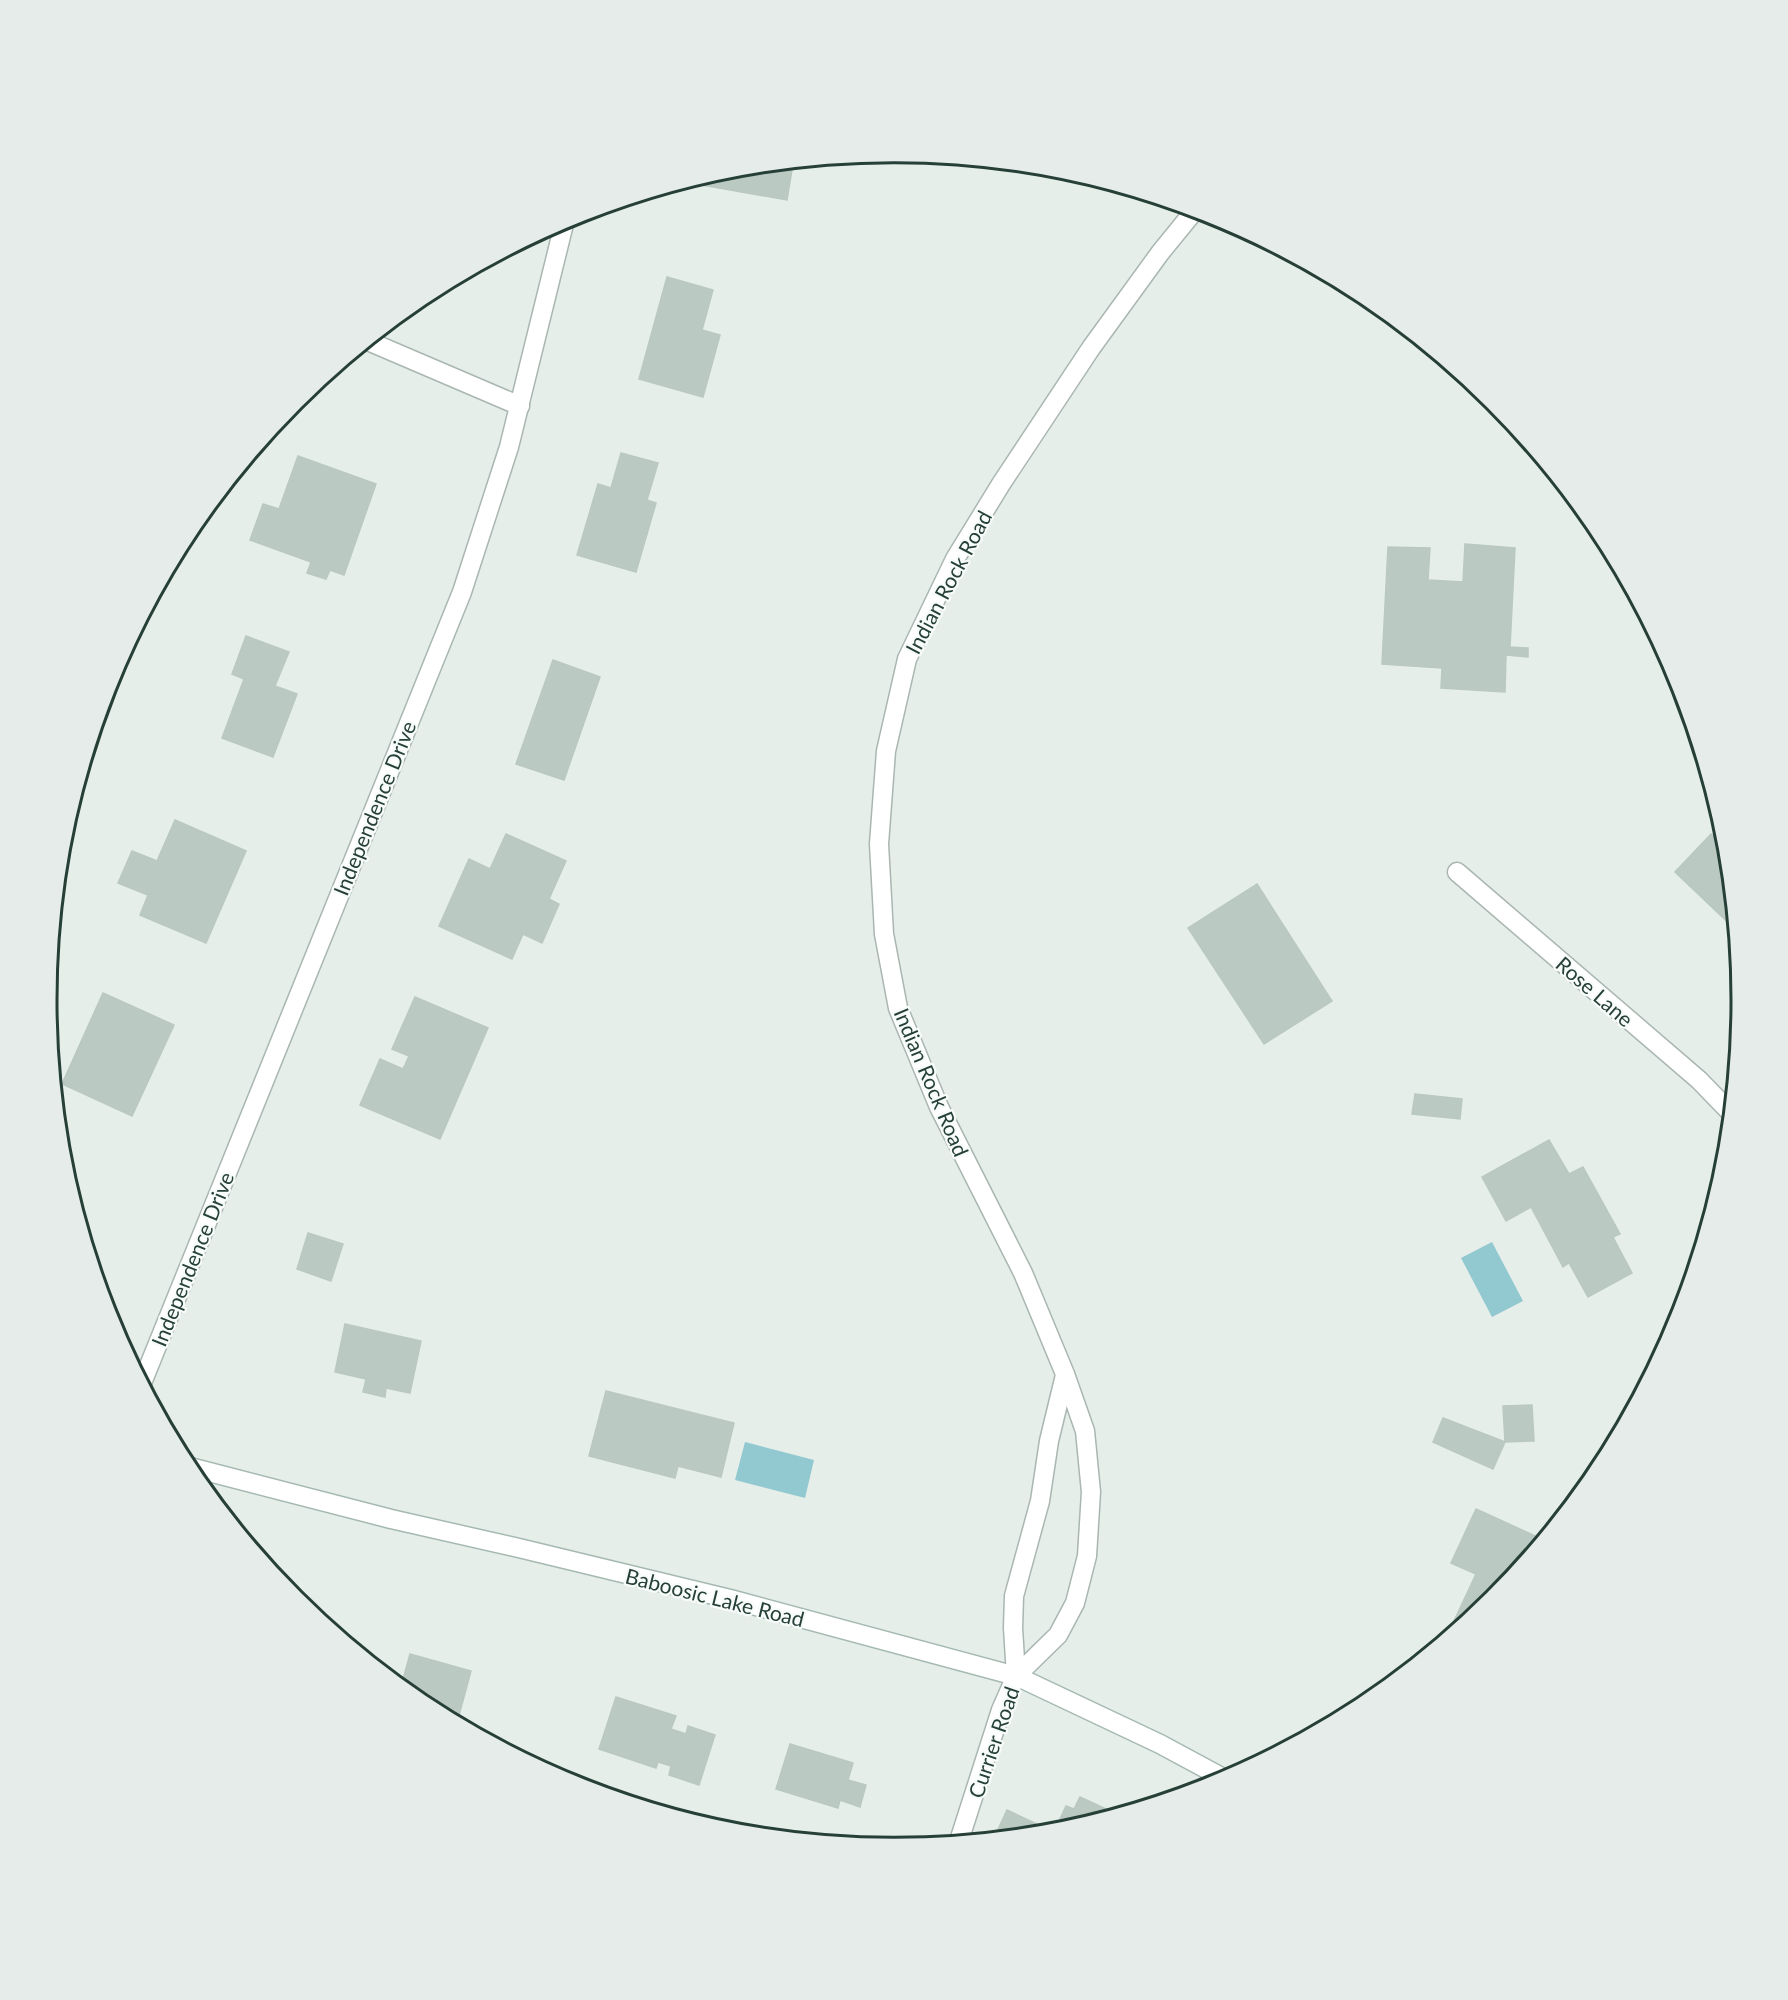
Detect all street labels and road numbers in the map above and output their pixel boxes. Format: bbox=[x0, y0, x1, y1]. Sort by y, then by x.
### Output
street label: Indian Rock Road bbox=[900, 506, 996, 658]
street label: Independence Drive bbox=[328, 717, 420, 899]
street label: Rose Lane bbox=[1551, 951, 1639, 1031]
street label: Indian Rock Road bbox=[889, 1004, 975, 1160]
street label: Independence Drive bbox=[146, 1168, 238, 1350]
street label: Baboosic Lake Road bbox=[623, 1563, 807, 1631]
street label: Currier Road bbox=[962, 1683, 1024, 1801]

